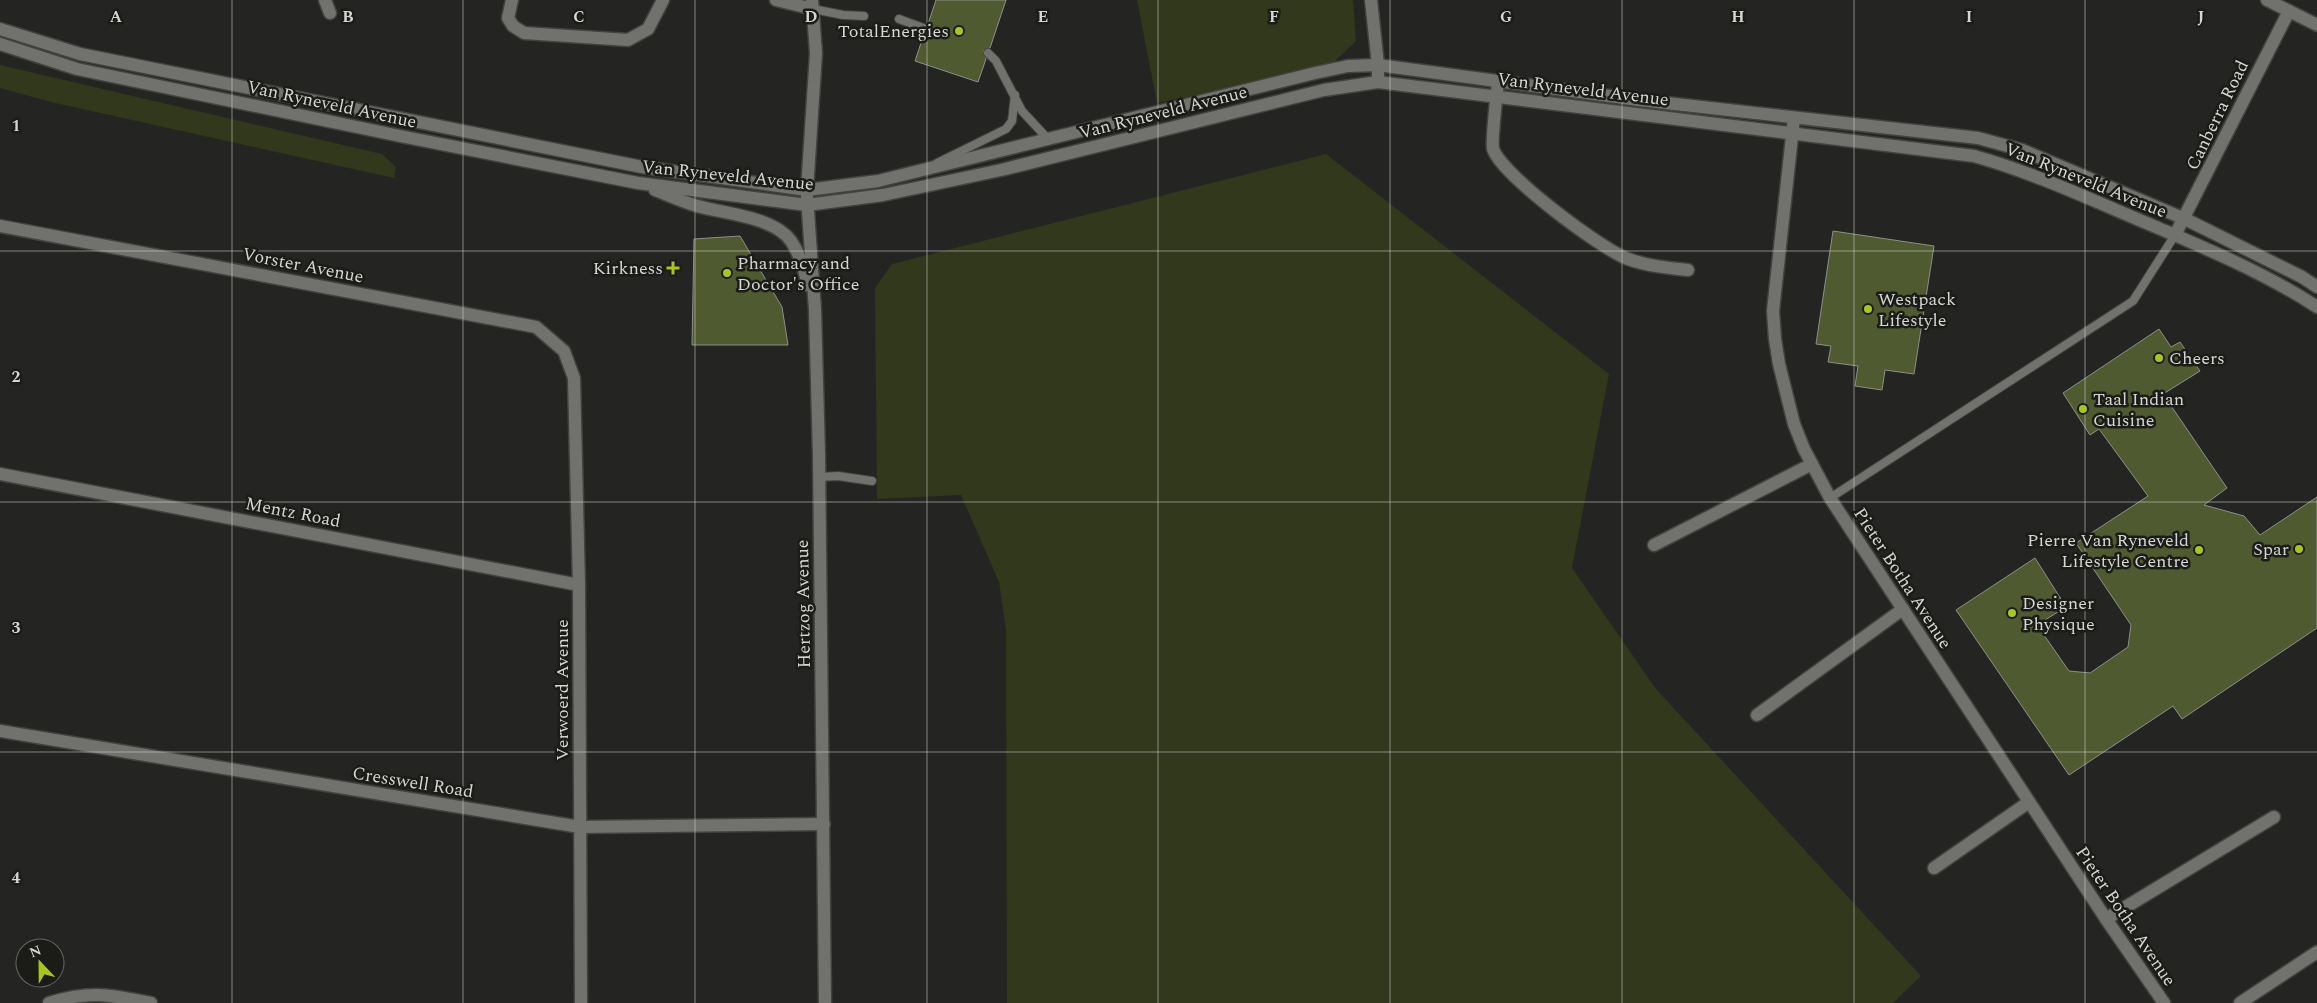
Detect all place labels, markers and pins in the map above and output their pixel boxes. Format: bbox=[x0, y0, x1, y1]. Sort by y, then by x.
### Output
place label: TotalEnergies bbox=[838, 18, 949, 45]
marker: TotalEnergies bbox=[953, 25, 965, 37]
place label: Pharmacy and Doctor's Office bbox=[737, 250, 859, 298]
place label: Kirkness bbox=[593, 255, 663, 282]
marker: Kirkness bbox=[667, 262, 679, 274]
marker: Pharmacy and Doctor's Office bbox=[721, 267, 733, 279]
place label: Westpack Lifestyle bbox=[1878, 286, 1956, 334]
marker: Westpack Lifestyle bbox=[1862, 303, 1874, 315]
place label: Cheers bbox=[2169, 345, 2225, 372]
marker: Cheers bbox=[2153, 352, 2165, 364]
place label: Taal Indian Cuisine bbox=[2093, 386, 2184, 434]
marker: Taal Indian Cuisine bbox=[2077, 403, 2089, 415]
place label: Pierre Van Ryneveld Lifestyle Centre bbox=[2027, 527, 2189, 575]
place label: Spar bbox=[2253, 536, 2289, 563]
marker: Spar bbox=[2293, 543, 2305, 555]
marker: Pierre Van Ryneveld Lifestyle Centre bbox=[2193, 544, 2205, 556]
place label: Designer Physique bbox=[2022, 590, 2095, 638]
marker: Designer Physique bbox=[2006, 607, 2018, 619]

